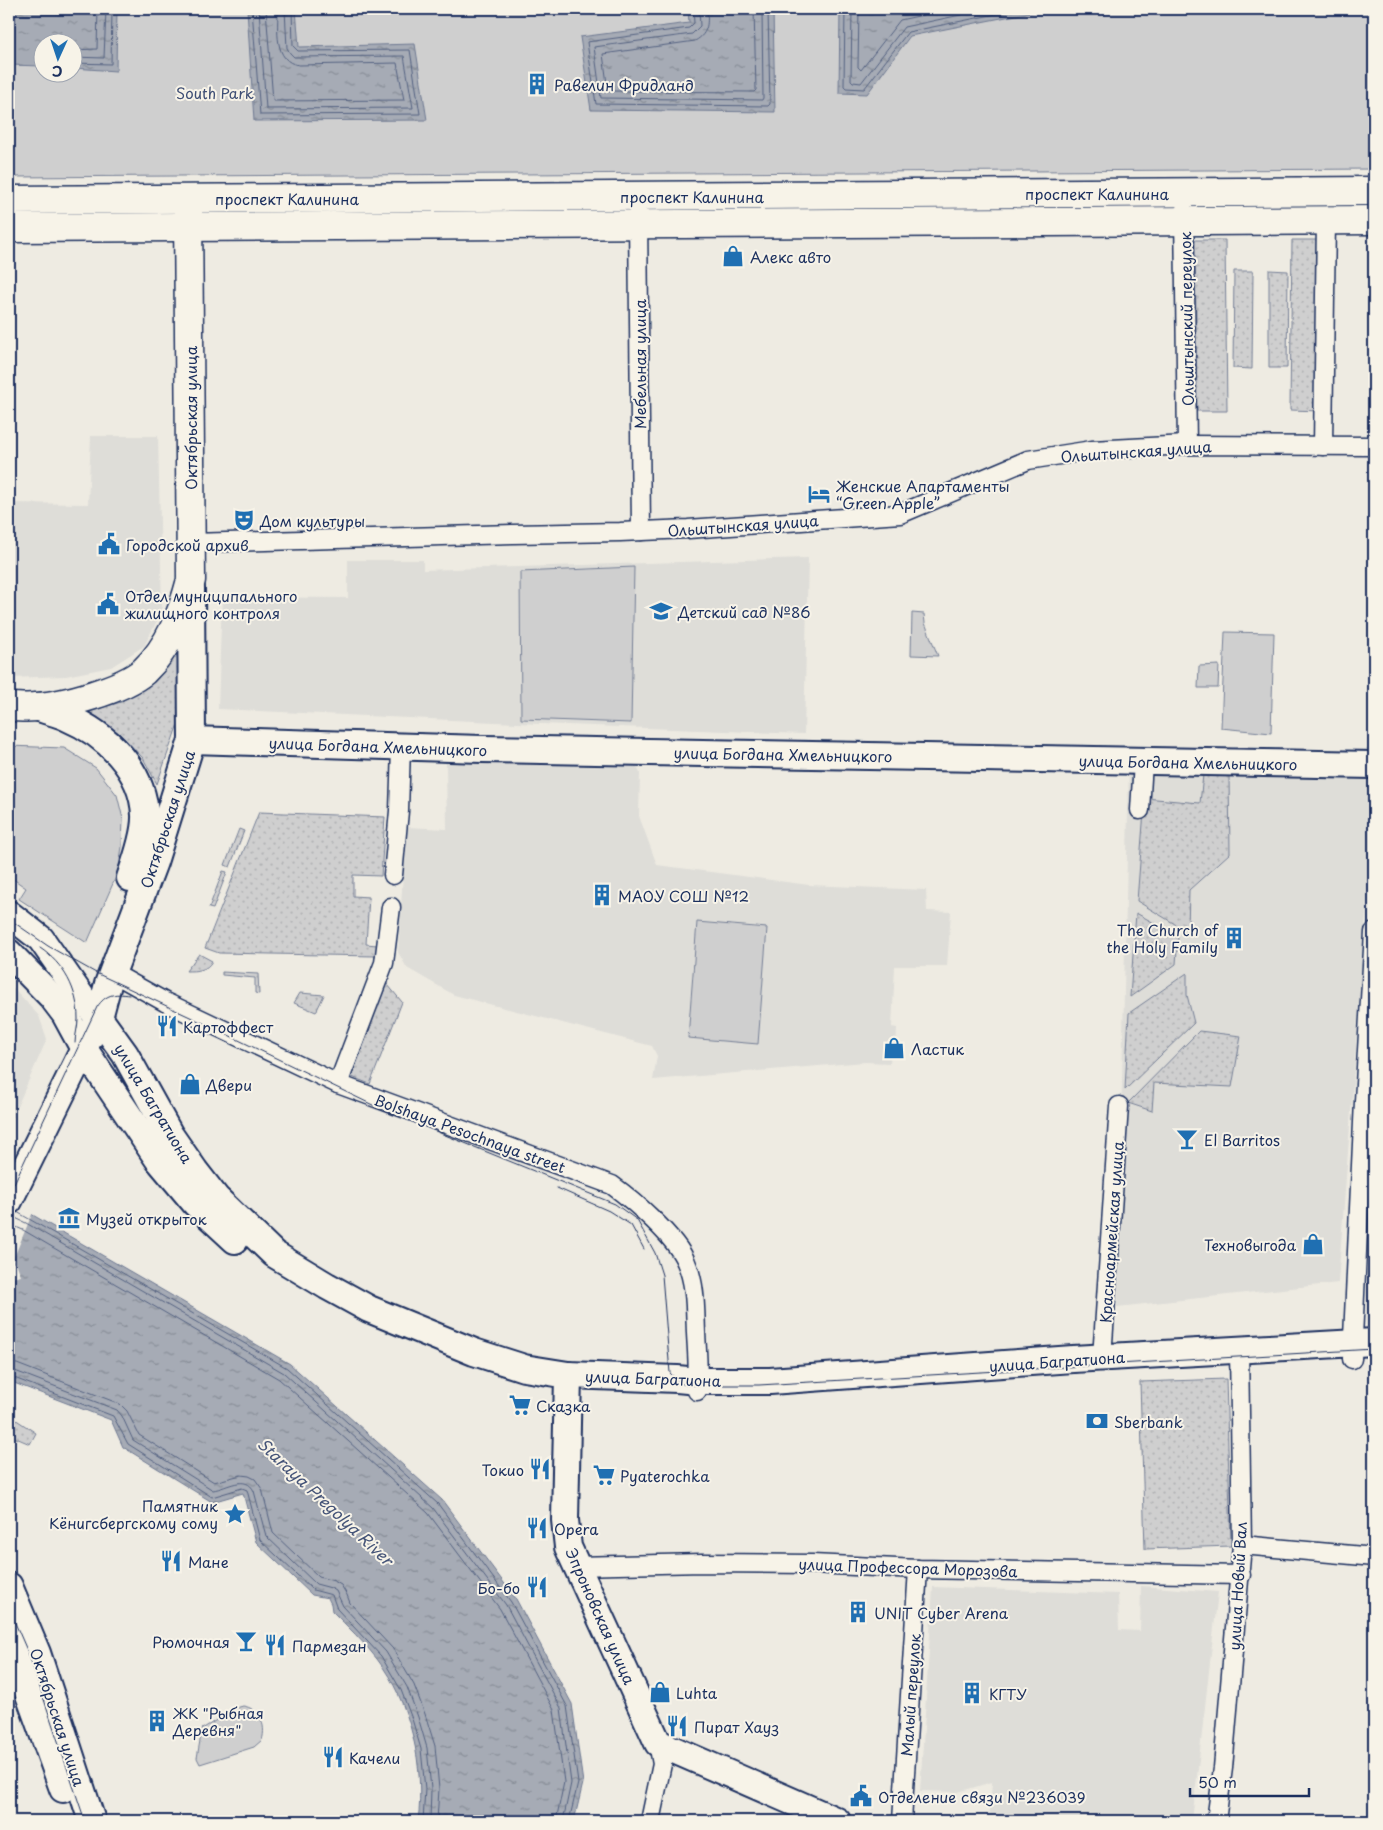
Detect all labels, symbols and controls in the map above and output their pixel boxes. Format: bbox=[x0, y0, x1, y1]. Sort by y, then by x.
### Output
north arrow bbox=[32, 32, 82, 82]
text: С bbox=[51, 61, 63, 82]
building icon: Равелин Фридланд bbox=[524, 71, 550, 97]
place label: Равелин Фридланд bbox=[554, 73, 694, 96]
park label: South Park bbox=[176, 81, 254, 104]
street label: проспект Калинина bbox=[1025, 182, 1169, 205]
street label: проспект Калинина bbox=[620, 185, 764, 208]
street label: проспект Калинина bbox=[215, 187, 359, 210]
street label: Ольштынский переулок bbox=[1173, 231, 1199, 406]
shop icon: Алекс авто bbox=[720, 243, 746, 269]
place label: Алекс авто bbox=[750, 245, 831, 268]
street label: Мебельная улица bbox=[628, 298, 651, 429]
street label: Октябрьская улица bbox=[179, 345, 202, 490]
street label: Ольштынская улица bbox=[1060, 434, 1213, 468]
place label: Женские Апартаменты “Green Apple” bbox=[836, 474, 1010, 514]
hotel icon: Женские Апартаменты “Green Apple” bbox=[806, 481, 832, 507]
theatre icon: Дом культуры bbox=[231, 507, 257, 533]
street label: Ольштынская улица bbox=[667, 508, 820, 542]
place label: Дом культуры bbox=[259, 509, 365, 532]
public building icon: Городской архив bbox=[96, 531, 122, 557]
place label: Городской архив bbox=[126, 533, 249, 556]
place label: Отдел муниципального жилищного контроля bbox=[124, 584, 297, 624]
public building icon: Отдел муниципального жилищного контроля bbox=[95, 591, 121, 617]
school or university icon: Детский сад №86 bbox=[648, 598, 674, 624]
place label: Детский сад №86 bbox=[677, 600, 810, 623]
street label: улица Богдана Хмельницкого bbox=[268, 731, 488, 761]
street label: улица Богдана Хмельницкого bbox=[673, 741, 893, 767]
street label: Октябрьская улица bbox=[134, 746, 200, 891]
street label: улица Богдана Хмельницкого bbox=[1078, 749, 1298, 775]
building icon: МАОУ СОШ №12 bbox=[589, 882, 615, 908]
place label: МАОУ СОШ №12 bbox=[618, 884, 749, 907]
place label: The Church of the Holy Family bbox=[1106, 918, 1219, 958]
building icon: The Church of the Holy Family bbox=[1221, 925, 1247, 951]
restaurant icon: Картоффест bbox=[154, 1013, 180, 1039]
place label: Картоффест bbox=[183, 1015, 274, 1038]
shop icon: Ластик bbox=[881, 1035, 907, 1061]
place label: Ластик bbox=[911, 1037, 964, 1060]
street label: улица Багратиона bbox=[109, 1039, 199, 1168]
shop icon: Двери bbox=[177, 1071, 203, 1097]
place label: Двери bbox=[205, 1073, 252, 1096]
street label: Bolshaya Pesochnaya street bbox=[371, 1088, 569, 1178]
bar icon: El Barritos bbox=[1174, 1126, 1200, 1152]
place label: El Barritos bbox=[1204, 1128, 1280, 1151]
street label: Красноармейская улица bbox=[1093, 1140, 1129, 1324]
museum icon: Музей открыток bbox=[56, 1205, 82, 1231]
place label: Музей открыток bbox=[86, 1207, 207, 1230]
shop icon: Техновыгода bbox=[1300, 1231, 1326, 1257]
place label: Техновыгода bbox=[1204, 1233, 1297, 1256]
street label: улица Багратиона bbox=[988, 1345, 1126, 1377]
street label: улица Багратиона bbox=[585, 1364, 722, 1392]
supermarket icon: Сказка bbox=[507, 1392, 533, 1418]
place label: Сказка bbox=[536, 1394, 591, 1417]
bank icon: Sberbank bbox=[1084, 1408, 1110, 1434]
place label: Sberbank bbox=[1114, 1410, 1183, 1433]
water label: Staraya Pregolya River bbox=[253, 1432, 401, 1572]
restaurant icon: Токио bbox=[527, 1456, 553, 1482]
place label: Токио bbox=[482, 1458, 524, 1481]
supermarket icon: Pyaterochka bbox=[591, 1462, 617, 1488]
place label: Pyaterochka bbox=[620, 1464, 710, 1487]
place label: Памятник Кёнигсбергскому сому bbox=[49, 1494, 218, 1534]
place icon: Памятник Кёнигсбергскому сому bbox=[222, 1501, 248, 1527]
restaurant icon: Opera bbox=[524, 1515, 550, 1541]
place label: Opera bbox=[554, 1517, 599, 1540]
street label: улица Новый Вал bbox=[1222, 1521, 1252, 1651]
street label: Эпроновская улица bbox=[561, 1544, 642, 1688]
restaurant icon: Мане bbox=[158, 1548, 184, 1574]
place label: Мане bbox=[188, 1550, 229, 1573]
street label: улица Профессора Морозова bbox=[798, 1552, 1019, 1582]
restaurant icon: Бо-бо bbox=[524, 1574, 550, 1600]
place label: Бо-бо bbox=[478, 1576, 520, 1599]
building icon: UNIT Cyber Arena bbox=[845, 1599, 871, 1625]
place label: UNIT Cyber Arena bbox=[874, 1601, 1009, 1624]
bar icon: Рюмочная bbox=[233, 1628, 259, 1654]
place label: Рюмочная bbox=[152, 1630, 230, 1653]
restaurant icon: Пармезан bbox=[262, 1632, 288, 1658]
street label: Малый переулок bbox=[894, 1633, 926, 1757]
place label: Пармезан bbox=[292, 1634, 367, 1657]
street label: Октябрьская улица bbox=[25, 1645, 91, 1790]
shop icon: Luhta bbox=[647, 1679, 673, 1705]
building icon: КГТУ bbox=[959, 1680, 985, 1706]
place label: Luhta bbox=[676, 1681, 718, 1704]
place label: КГТУ bbox=[989, 1682, 1027, 1705]
place label: ЖК "Рыбная Деревня" bbox=[172, 1701, 264, 1741]
building icon: ЖК "Рыбная Деревня" bbox=[144, 1708, 170, 1734]
restaurant icon: Пират Хауз bbox=[664, 1713, 690, 1739]
place label: Пират Хауз bbox=[694, 1715, 779, 1738]
restaurant icon: Качели bbox=[320, 1744, 346, 1770]
place label: Качели bbox=[349, 1746, 400, 1769]
scale bar bbox=[1190, 1765, 1309, 1797]
text: 50 m bbox=[1198, 1770, 1237, 1793]
public building icon: Отделение связи №236039 bbox=[848, 1783, 874, 1809]
place label: Отделение связи №236039 bbox=[878, 1785, 1086, 1808]

